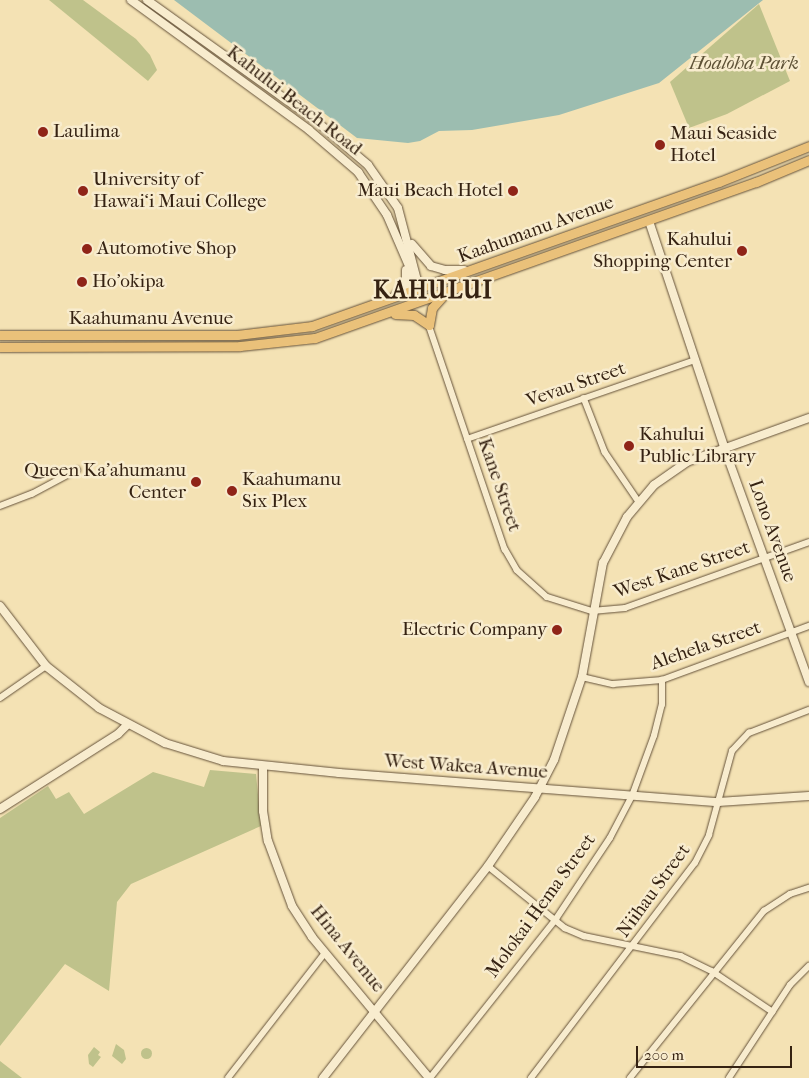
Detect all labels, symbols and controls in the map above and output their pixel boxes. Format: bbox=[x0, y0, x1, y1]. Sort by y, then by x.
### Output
street label: Kahului Beach Road bbox=[222, 41, 366, 161]
park label: Hoaloha Park bbox=[689, 53, 799, 75]
place label: Laulima bbox=[53, 121, 119, 143]
place label: Maui Seaside Hotel bbox=[670, 123, 777, 167]
marker: Laulima bbox=[37, 126, 49, 138]
marker: Maui Seaside Hotel bbox=[654, 139, 666, 151]
place label: University of Hawai‘i Maui College bbox=[93, 169, 266, 213]
place label: Maui Beach Hotel bbox=[357, 180, 503, 202]
marker: University of Hawai‘i Maui College bbox=[77, 185, 89, 197]
marker: Maui Beach Hotel bbox=[507, 185, 519, 197]
street label: Kaahumanu Avenue bbox=[455, 191, 617, 269]
place label: Kahului Shopping Center bbox=[593, 229, 732, 273]
place label: Automotive Shop bbox=[97, 238, 236, 260]
marker: Automotive Shop bbox=[81, 243, 93, 255]
marker: Kahului Shopping Center bbox=[736, 245, 748, 257]
place label: Ho'okipa bbox=[92, 271, 164, 293]
marker: Ho'okipa bbox=[76, 276, 88, 288]
district label: KAHULUI bbox=[372, 277, 494, 305]
street label: Kaahumanu Avenue bbox=[69, 308, 233, 330]
street label: Vevau Street bbox=[523, 357, 629, 413]
place label: Kahului Public Library bbox=[639, 424, 756, 468]
street label: Kane Street bbox=[472, 435, 526, 535]
marker: Kahului Public Library bbox=[623, 440, 635, 452]
place label: Queen Ka'ahumanu Center bbox=[24, 460, 186, 504]
place label: Kaahumanu Six Plex bbox=[242, 469, 341, 513]
marker: Queen Ka'ahumanu Center bbox=[190, 476, 202, 488]
street label: Lono Avenue bbox=[743, 477, 801, 585]
marker: Kaahumanu Six Plex bbox=[226, 485, 238, 497]
street label: West Kane Street bbox=[611, 536, 753, 604]
street label: Alehela Street bbox=[648, 617, 764, 675]
place label: Electric Company bbox=[402, 619, 547, 641]
marker: Electric Company bbox=[551, 624, 563, 636]
street label: West Wakea Avenue bbox=[383, 750, 549, 784]
street label: Molokai Hema Street bbox=[481, 830, 601, 982]
street label: Niihau Street bbox=[613, 840, 695, 942]
street label: Hina Avenue bbox=[305, 901, 389, 997]
scale bar bbox=[639, 1036, 795, 1068]
text: 200 m bbox=[644, 1046, 684, 1064]

